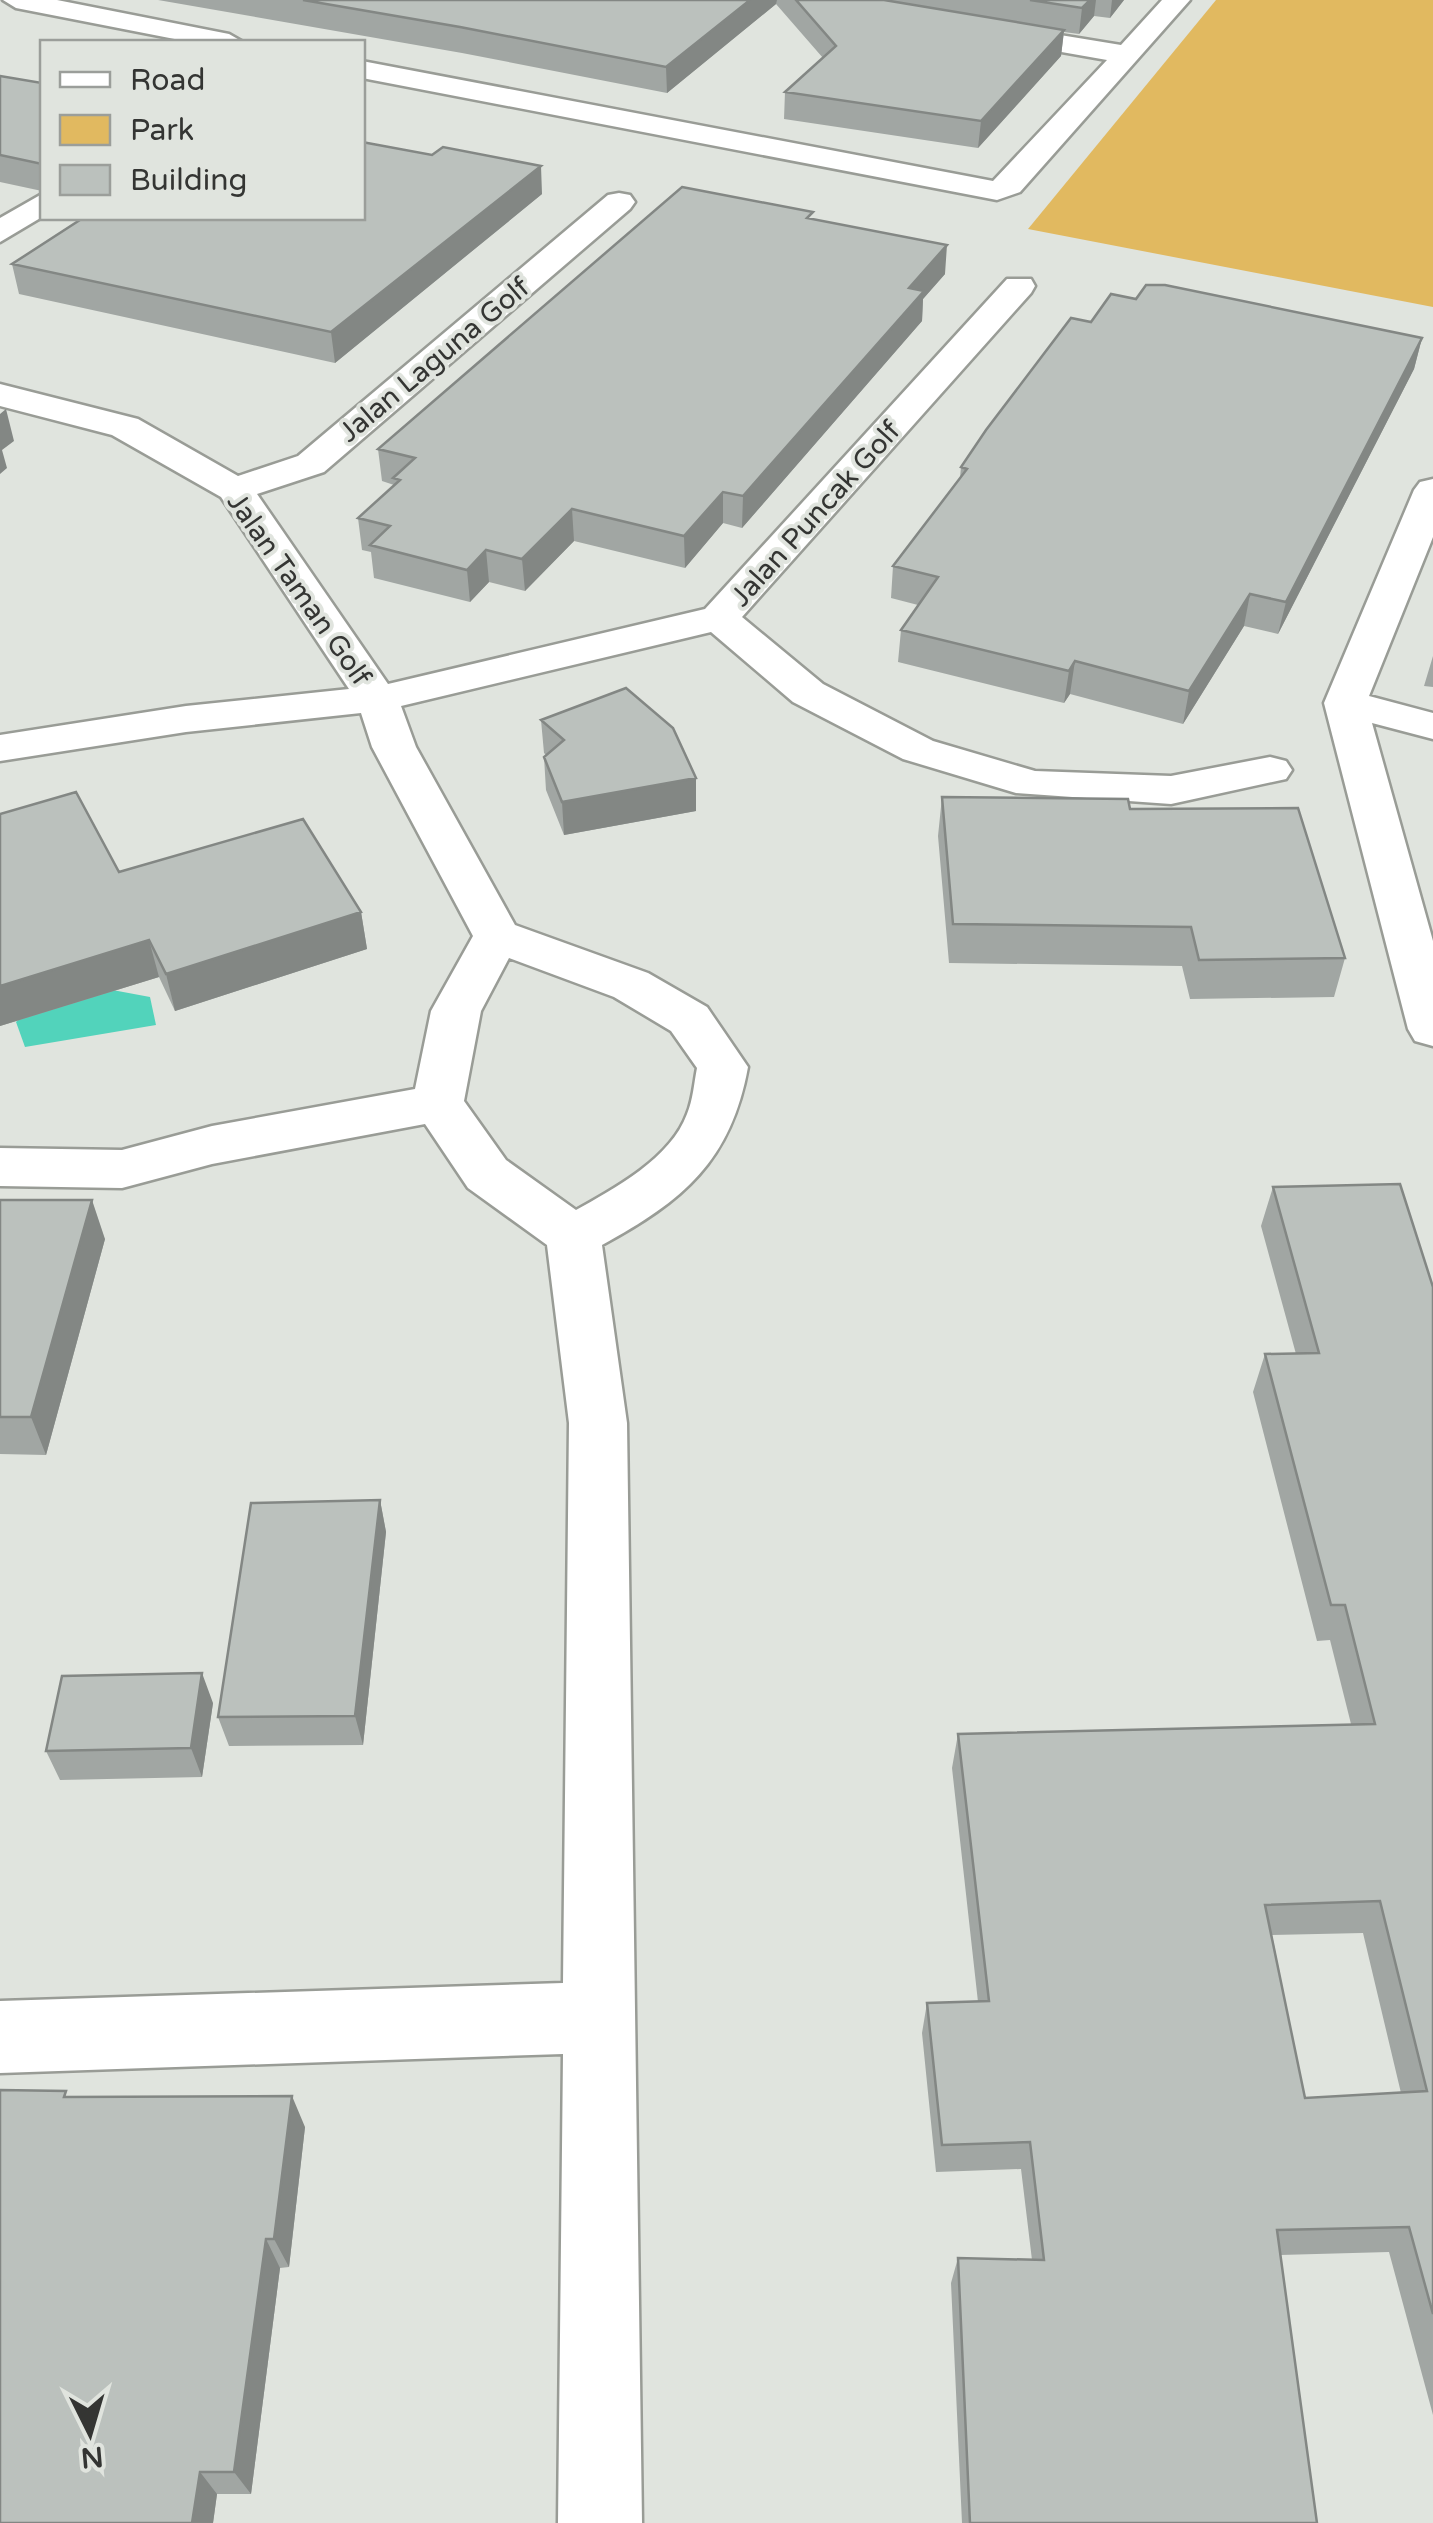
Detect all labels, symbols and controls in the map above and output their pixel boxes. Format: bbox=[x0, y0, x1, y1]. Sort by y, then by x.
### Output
legend bbox=[40, 40, 365, 220]
text: Road bbox=[130, 62, 205, 99]
text: Park bbox=[130, 112, 194, 149]
text: Building bbox=[130, 162, 247, 199]
street label: Jalan Laguna Golf bbox=[332, 270, 537, 449]
street label: Jalan Puncak Golf bbox=[724, 414, 908, 613]
street label: Jalan Taman Golf bbox=[220, 486, 379, 693]
north arrow bbox=[40, 2383, 140, 2483]
text: N bbox=[79, 2439, 105, 2475]

